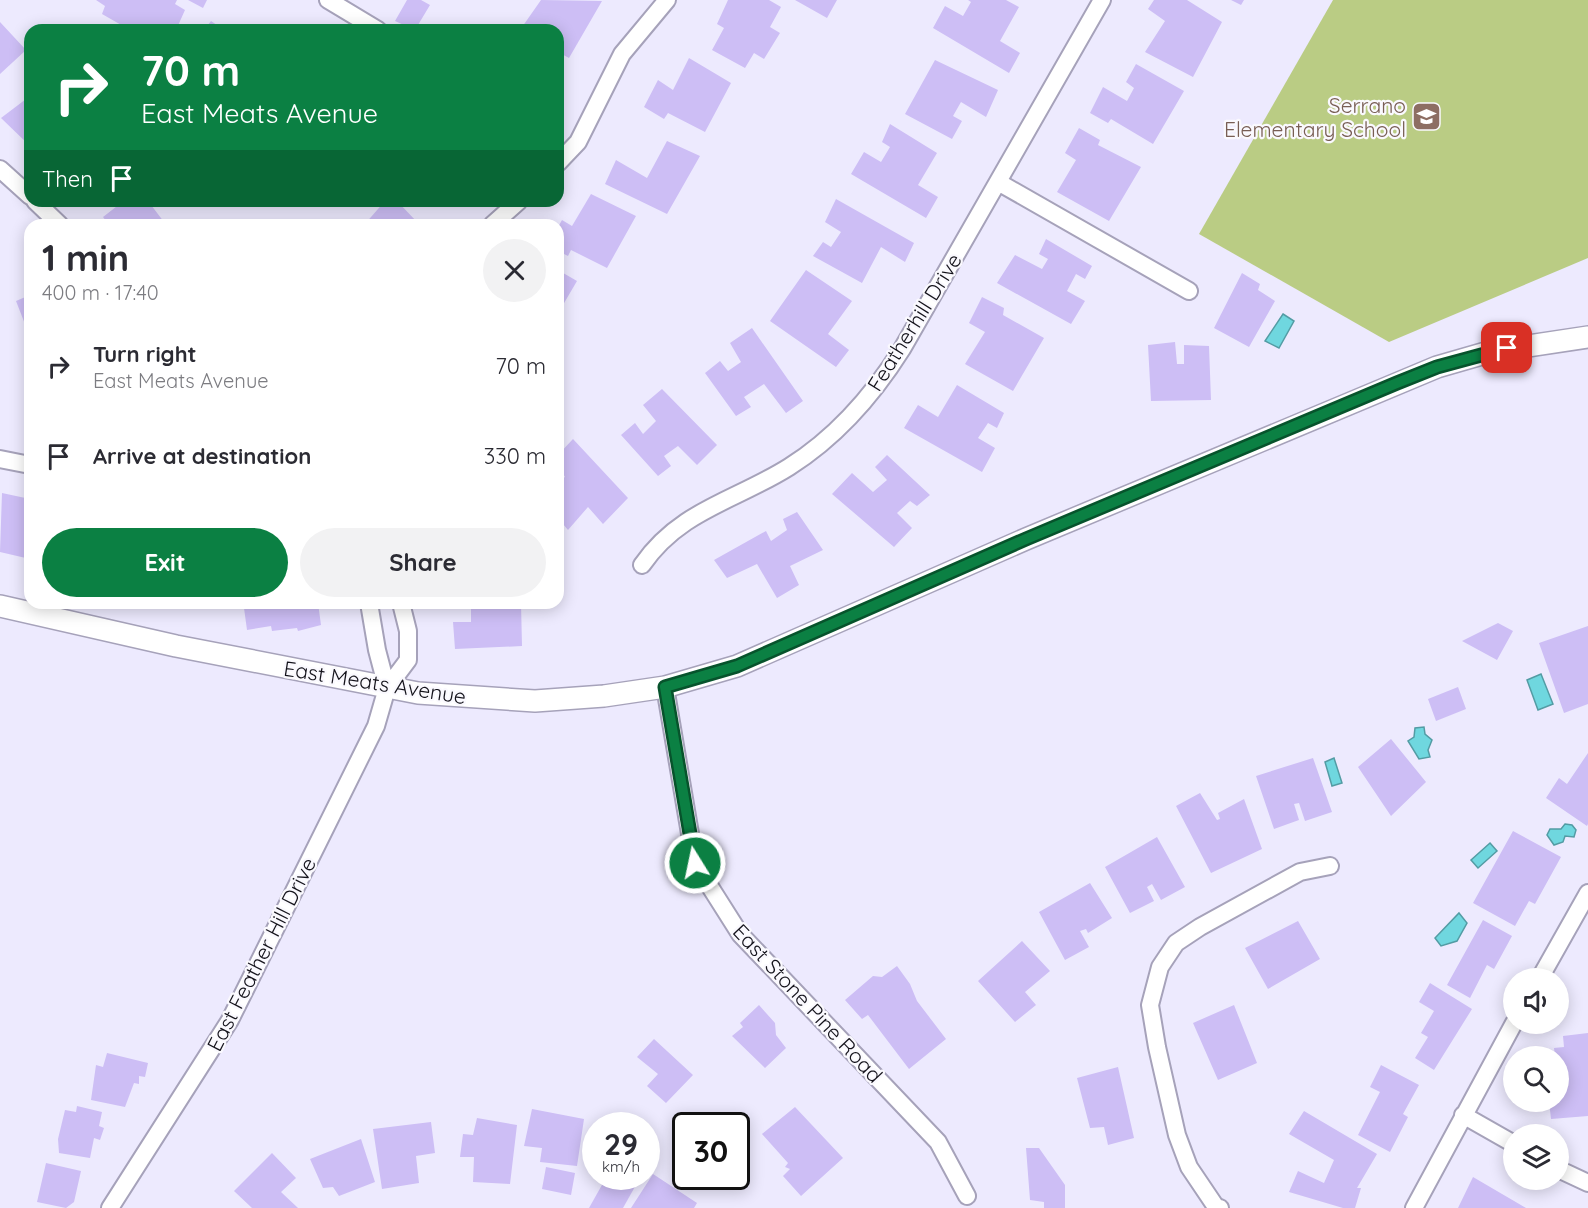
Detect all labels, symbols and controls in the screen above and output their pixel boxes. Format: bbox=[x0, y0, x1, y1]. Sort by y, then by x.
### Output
text: 70 m bbox=[141, 44, 240, 97]
icon: right bbox=[42, 48, 120, 126]
place label: Serrano Elementary School bbox=[1224, 92, 1406, 142]
text: East Meats Avenue bbox=[141, 96, 378, 130]
school or university icon: Serrano Elementary School bbox=[1411, 101, 1443, 133]
icon: arrive bbox=[105, 162, 138, 195]
text: Then bbox=[42, 165, 93, 193]
text: 1 min bbox=[42, 235, 129, 280]
button: close bbox=[483, 239, 546, 302]
street label: Featherhill Drive bbox=[861, 248, 967, 396]
text: 400 m · 17:40 bbox=[42, 280, 159, 305]
pin bbox=[1481, 322, 1532, 373]
icon: arrive bbox=[1490, 331, 1523, 364]
text: Turn right bbox=[93, 340, 197, 368]
icon: right bbox=[42, 350, 75, 383]
text: 70 m bbox=[496, 352, 546, 380]
text: East Meats Avenue bbox=[93, 368, 269, 393]
icon: arrive bbox=[42, 440, 75, 473]
text: Arrive at destination bbox=[93, 442, 311, 470]
text: 330 m bbox=[484, 442, 546, 470]
button: Exit bbox=[42, 528, 288, 597]
button: Share bbox=[300, 528, 546, 597]
street label: East Meats Avenue bbox=[282, 655, 468, 709]
position arrow bbox=[663, 831, 727, 895]
street label: East Feather Hill Drive bbox=[201, 853, 321, 1055]
street label: East Stone Pine Road bbox=[728, 918, 888, 1088]
map controls bbox=[1503, 968, 1569, 1190]
button: sound bbox=[1503, 968, 1569, 1034]
button: search bbox=[1503, 1046, 1569, 1112]
speed limit sign: 30 bbox=[672, 1112, 750, 1190]
button: layers bbox=[1503, 1124, 1569, 1190]
text: 29 bbox=[604, 1125, 638, 1163]
text: km/h bbox=[602, 1157, 640, 1176]

